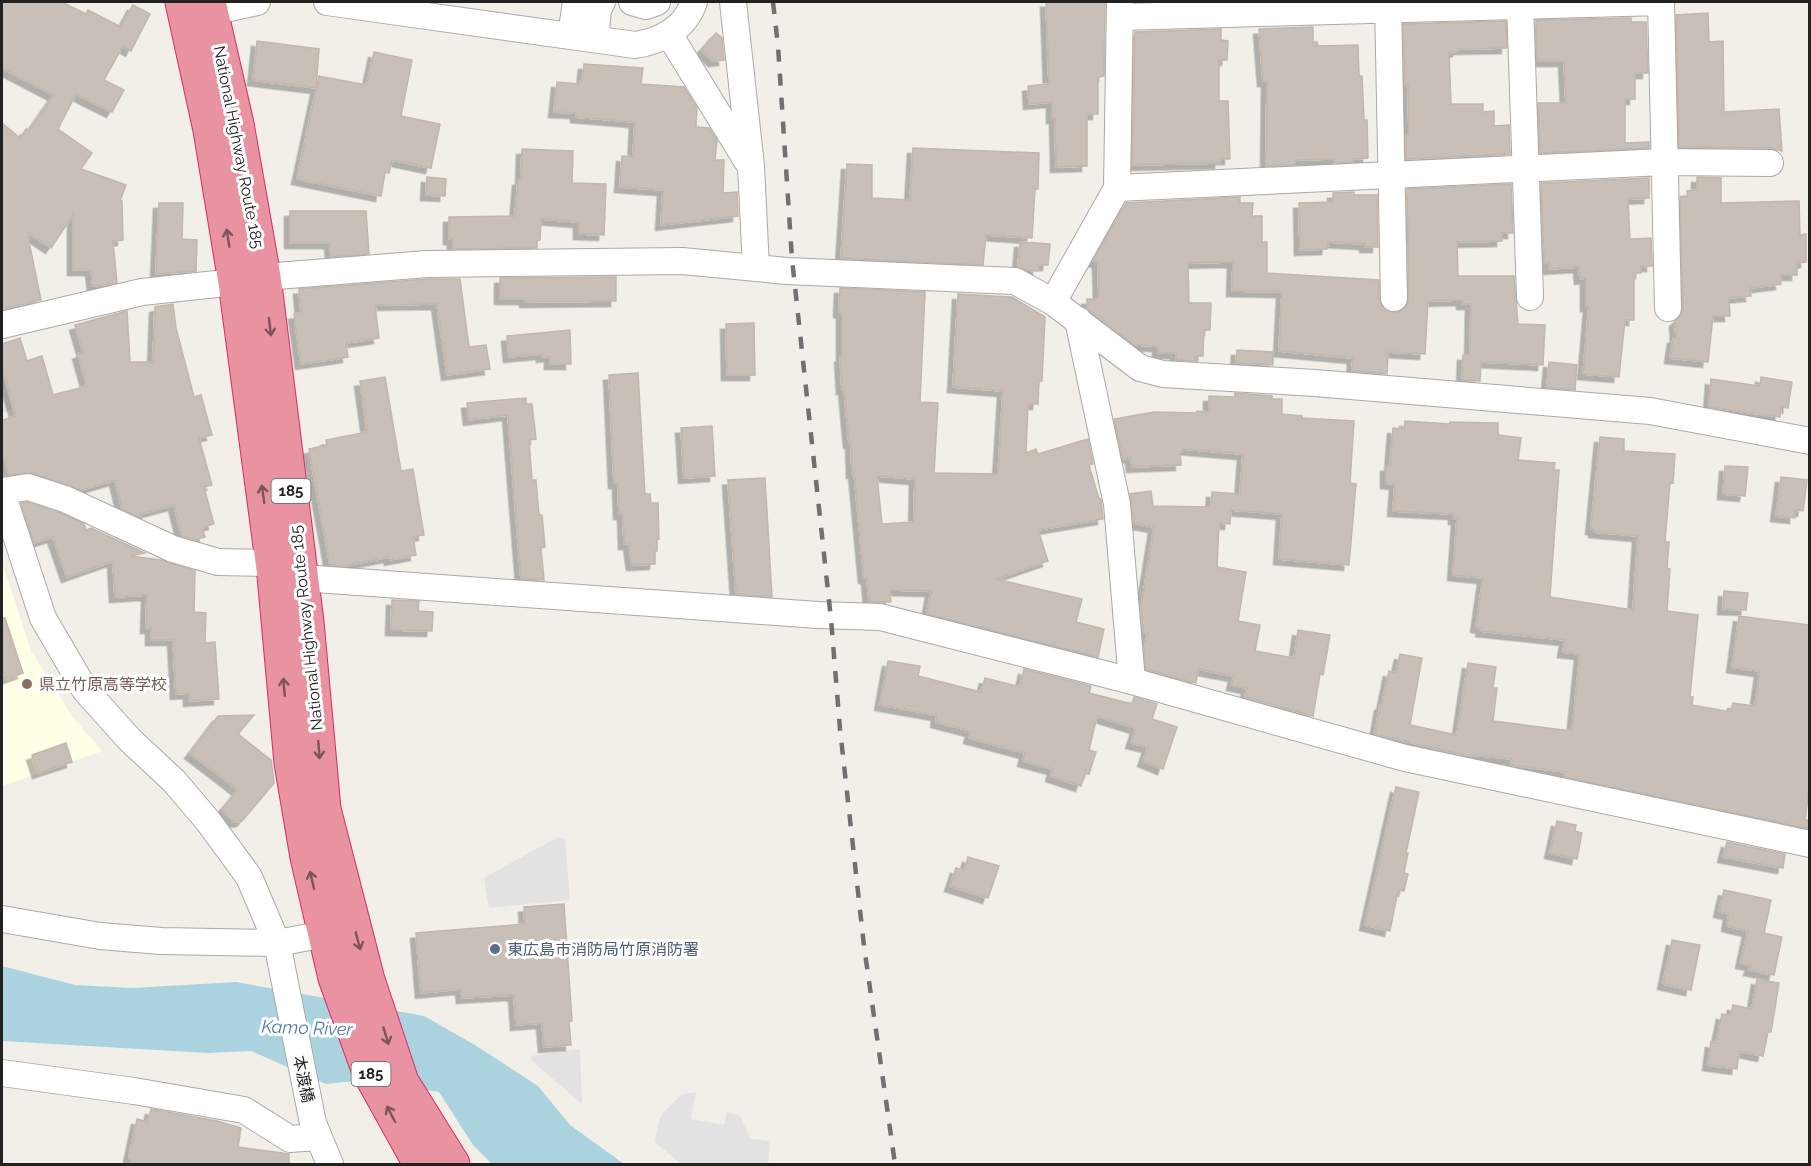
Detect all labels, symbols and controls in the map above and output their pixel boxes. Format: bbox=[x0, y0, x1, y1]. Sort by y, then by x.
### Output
street label: National Highway Route 185 bbox=[210, 44, 268, 250]
one-way arrow bbox=[222, 229, 233, 248]
one-way arrow bbox=[265, 317, 276, 336]
road number: 185 bbox=[272, 479, 310, 503]
one-way arrow bbox=[258, 484, 269, 504]
street label: National Highway Route 185 bbox=[286, 524, 327, 731]
place label: 県立竹原高等学校 bbox=[39, 675, 167, 694]
marker: 県立竹原高等学校 bbox=[20, 677, 34, 691]
one-way arrow bbox=[278, 678, 289, 698]
one-way arrow bbox=[314, 740, 325, 760]
one-way arrow bbox=[306, 871, 318, 890]
one-way arrow bbox=[353, 931, 364, 950]
place label: 東広島市消防局竹原消防署 bbox=[507, 940, 699, 959]
marker: 東広島市消防局竹原消防署 bbox=[488, 942, 502, 956]
water label: Kamo River bbox=[261, 1015, 354, 1040]
one-way arrow bbox=[381, 1026, 392, 1045]
street label: 本渡橋 bbox=[289, 1054, 318, 1105]
road number: 185 bbox=[352, 1062, 391, 1086]
one-way arrow bbox=[385, 1105, 396, 1123]

